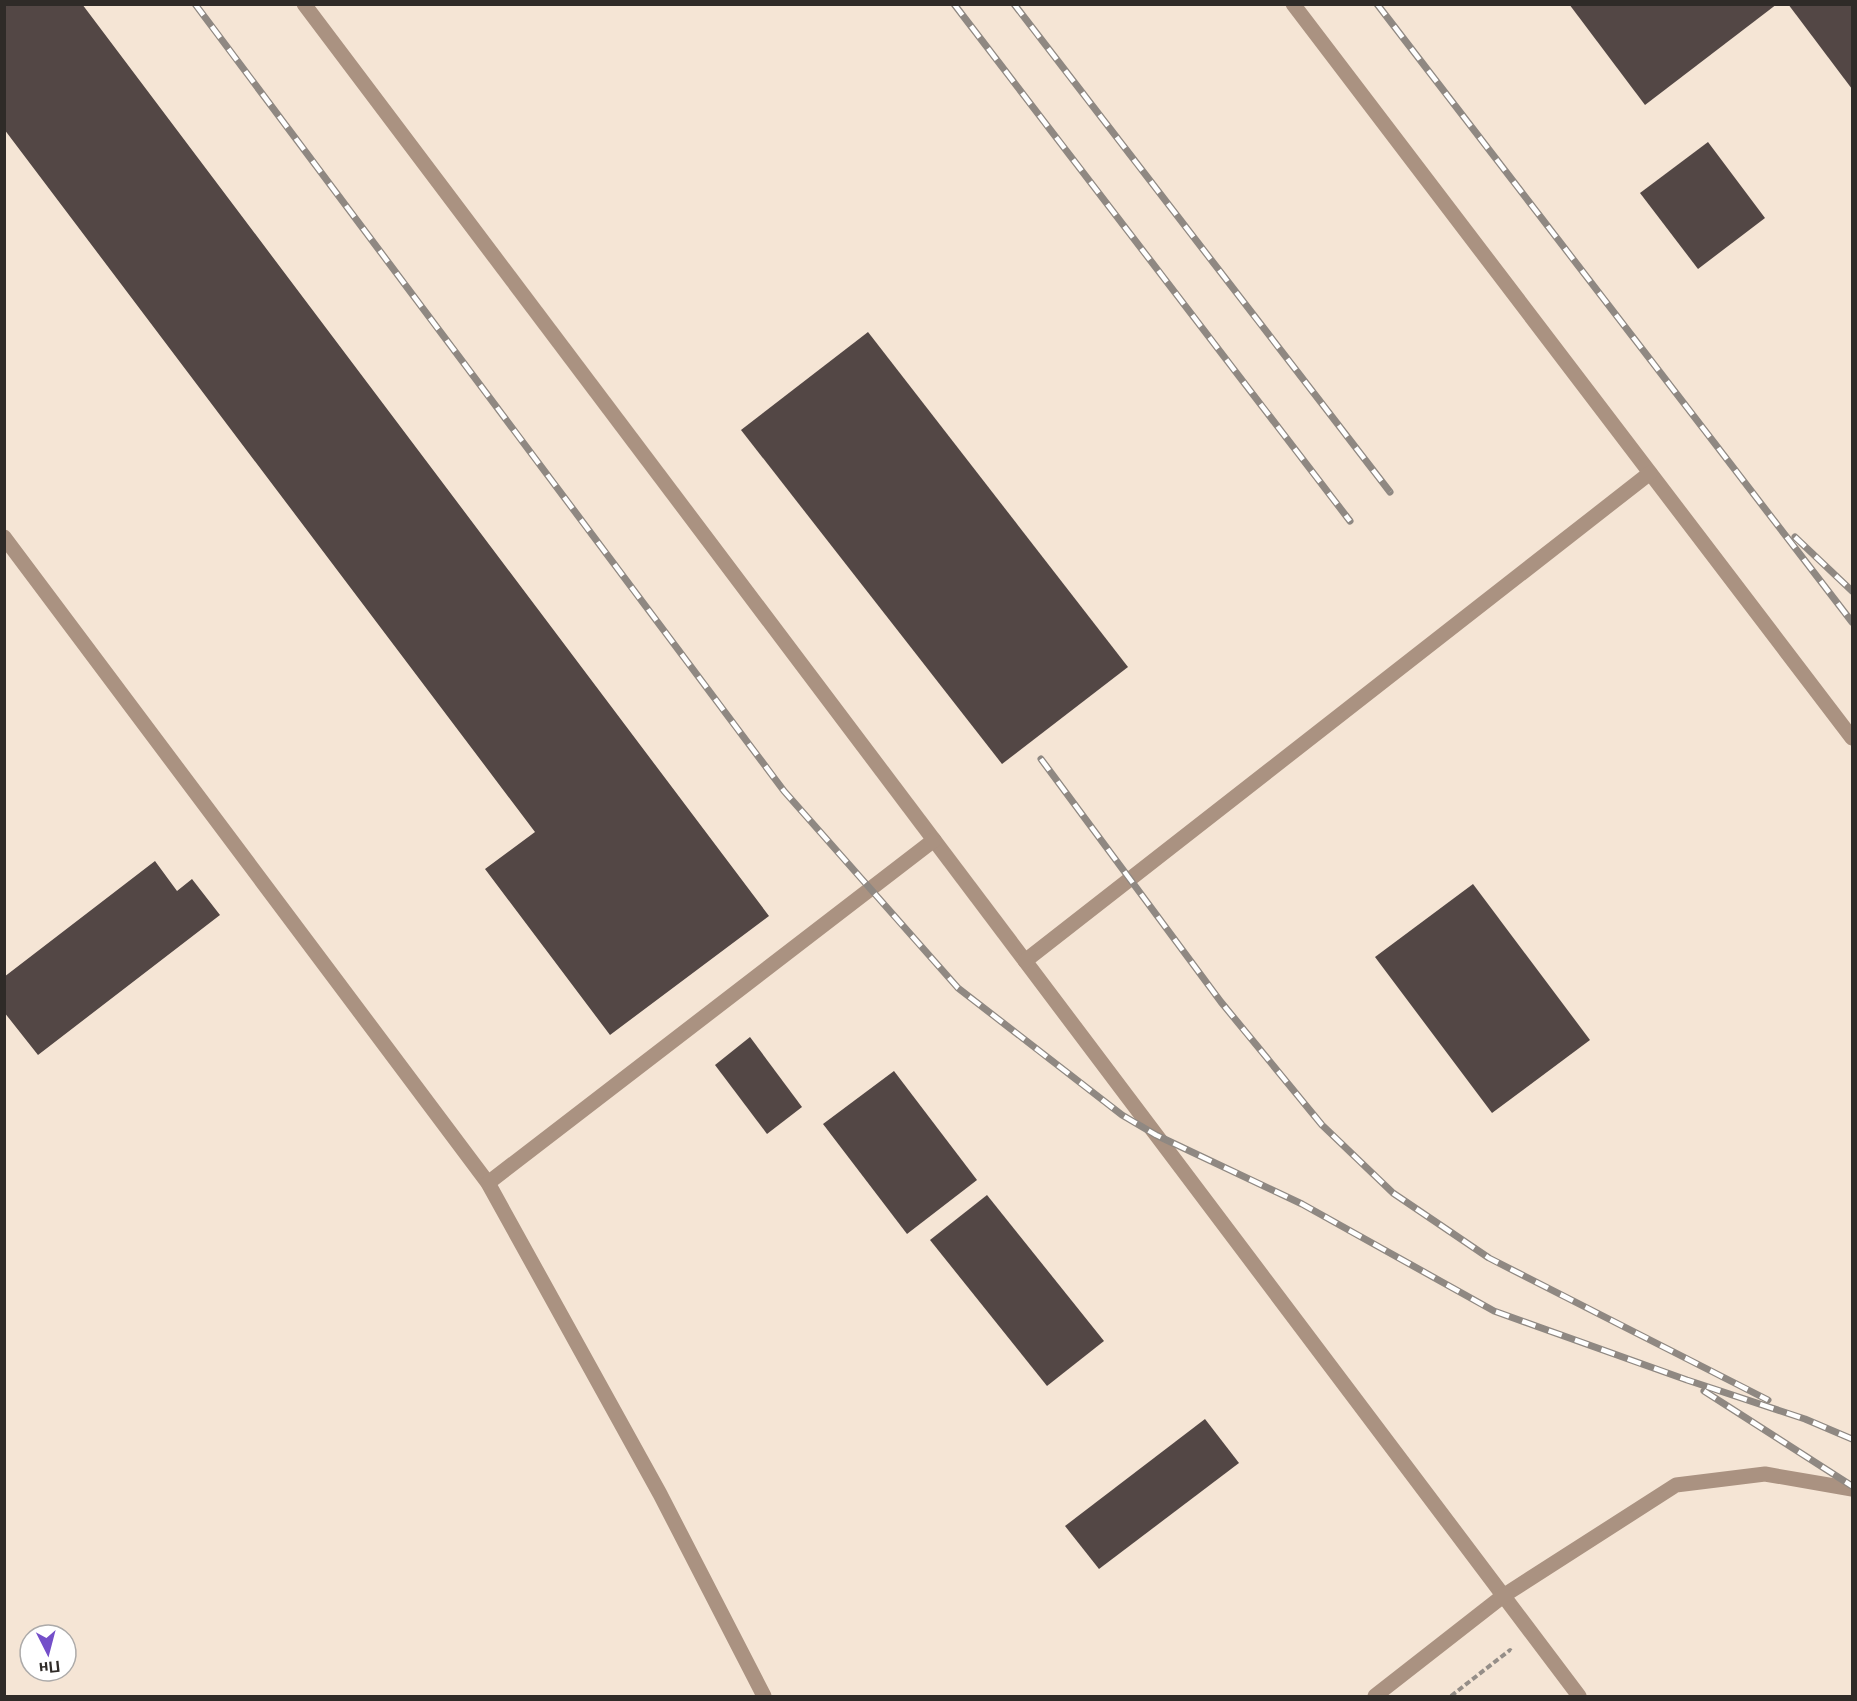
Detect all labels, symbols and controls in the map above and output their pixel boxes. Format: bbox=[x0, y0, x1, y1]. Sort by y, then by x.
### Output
north arrow bbox=[18, 1623, 78, 1683]
text: Пн bbox=[38, 1658, 61, 1677]

